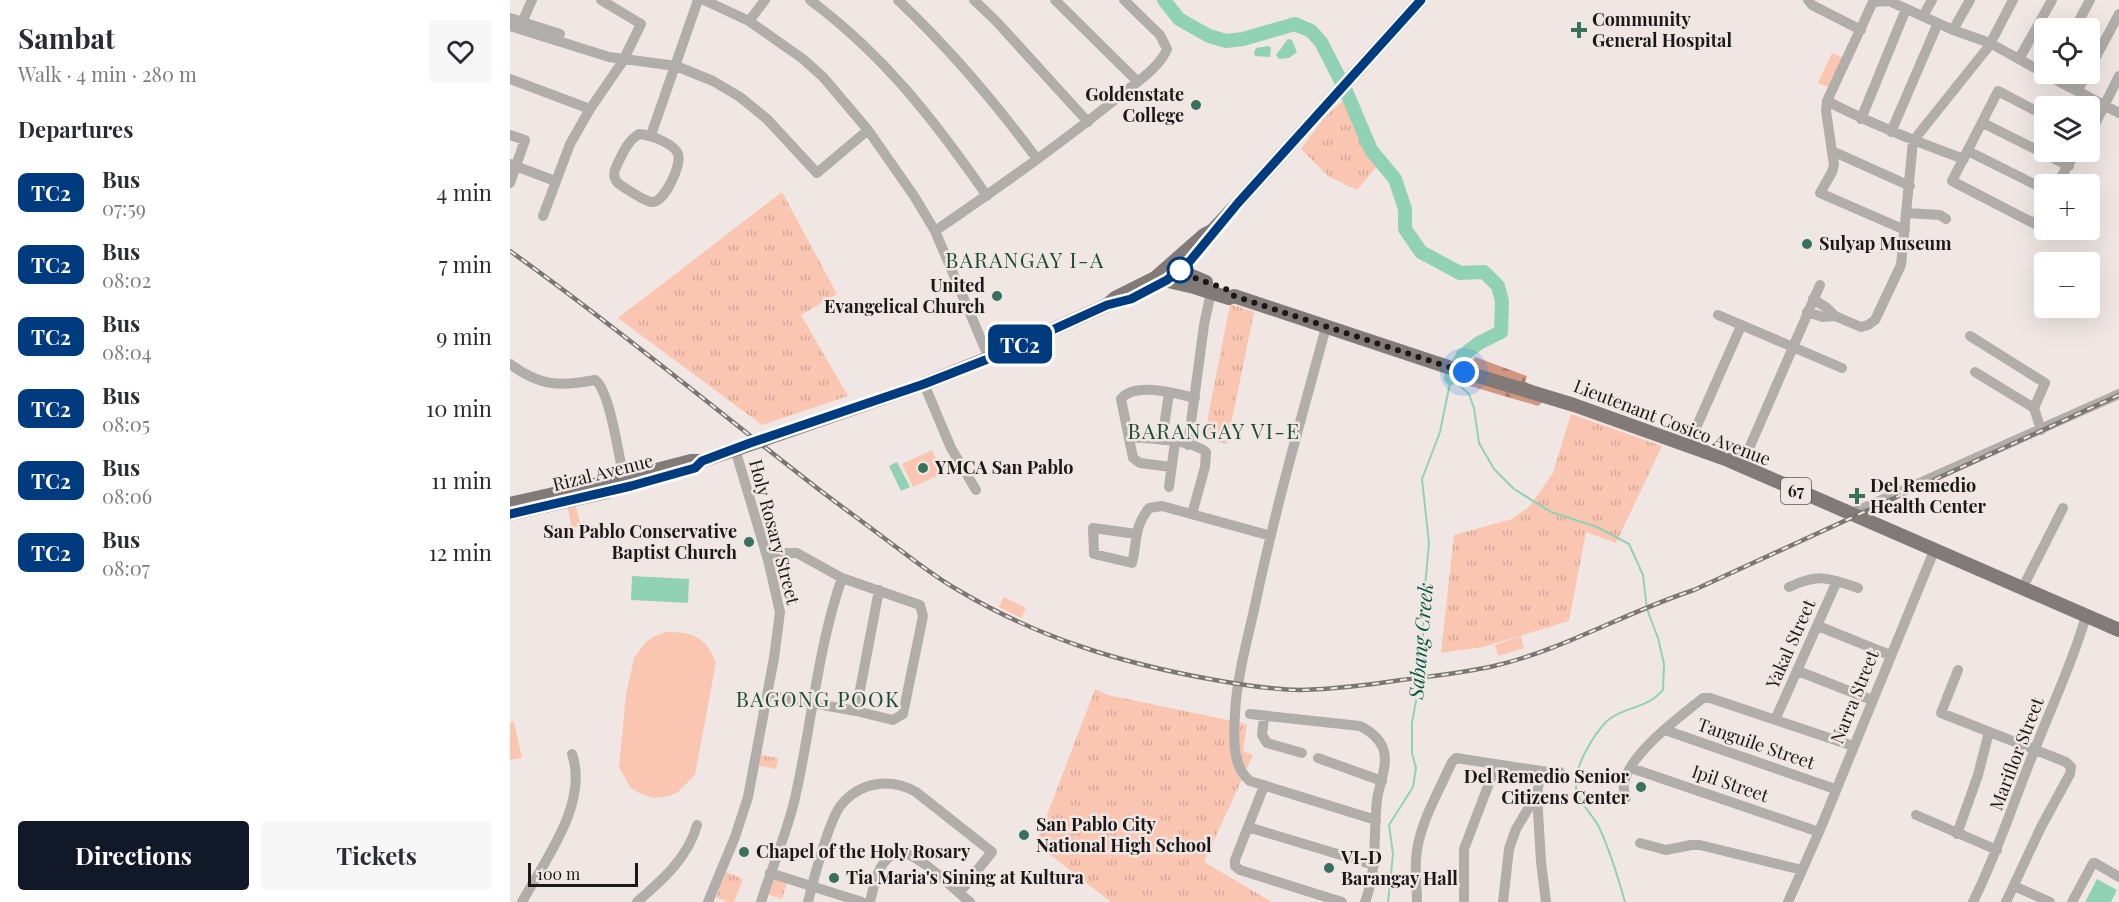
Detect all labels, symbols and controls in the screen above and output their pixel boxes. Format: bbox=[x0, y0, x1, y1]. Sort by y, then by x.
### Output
place label: Community General Hospital bbox=[1592, 7, 1732, 52]
map controls bbox=[2034, 18, 2100, 318]
button: locate bbox=[2034, 18, 2100, 84]
text: Sambat bbox=[18, 19, 115, 56]
button: heart bbox=[429, 20, 492, 83]
marker: Community General Hospital bbox=[1570, 21, 1588, 39]
text: Walk · 4 min · 280 m bbox=[18, 60, 197, 87]
place label: Goldenstate College bbox=[1085, 82, 1184, 127]
button: layers bbox=[2034, 96, 2100, 162]
marker: Goldenstate College bbox=[1189, 98, 1203, 112]
text: Departures bbox=[18, 114, 133, 144]
text: Bus bbox=[102, 164, 140, 194]
button: + bbox=[2034, 174, 2100, 240]
text: 4 min bbox=[437, 177, 492, 207]
text: TC2 bbox=[31, 178, 71, 206]
text: 07:59 bbox=[102, 194, 146, 221]
place label: Sulyap Museum bbox=[1819, 231, 1952, 255]
text: Bus bbox=[102, 236, 140, 266]
marker: Sulyap Museum bbox=[1800, 237, 1814, 251]
district label: BARANGAY I-A bbox=[945, 245, 1105, 273]
text: 7 min bbox=[439, 249, 492, 279]
text: TC2 bbox=[31, 250, 71, 278]
button: − bbox=[2034, 252, 2100, 318]
unlabelled marker bbox=[1167, 257, 1193, 283]
text: 08:02 bbox=[102, 266, 151, 293]
place label: United Evangelical Church bbox=[824, 273, 985, 318]
marker: United Evangelical Church bbox=[990, 289, 1004, 303]
text: Bus bbox=[102, 308, 140, 338]
text: 9 min bbox=[436, 321, 492, 351]
text: TC2 bbox=[31, 322, 71, 350]
line badge: TC2 bbox=[986, 324, 1054, 364]
text: TC2 bbox=[1000, 330, 1040, 358]
text: 08:04 bbox=[102, 338, 152, 365]
your location bbox=[1449, 357, 1479, 387]
street label: Lieutenant Cosico Avenue bbox=[1570, 373, 1774, 471]
text: Bus bbox=[102, 380, 140, 410]
text: 10 min bbox=[426, 393, 492, 423]
text: TC2 bbox=[31, 394, 71, 422]
text: 08:05 bbox=[102, 410, 150, 437]
district label: BARANGAY VI-E bbox=[1128, 416, 1300, 444]
street label: Rizal Avenue bbox=[550, 448, 656, 496]
text: Bus bbox=[102, 452, 140, 482]
place label: YMCA San Pablo bbox=[934, 455, 1073, 479]
street label: Holy Rosary Street bbox=[744, 457, 806, 608]
marker: YMCA San Pablo bbox=[916, 461, 930, 475]
text: 11 min bbox=[431, 465, 492, 495]
text: TC2 bbox=[31, 466, 71, 494]
place label: Del Remedio Health Center bbox=[1870, 473, 1986, 518]
road number: 67 bbox=[1781, 478, 1811, 504]
text: 08:06 bbox=[102, 482, 152, 509]
marker: Del Remedio Health Center bbox=[1848, 487, 1866, 505]
place label: San Pablo Conservative Baptist Church bbox=[543, 519, 737, 564]
text: Bus bbox=[102, 524, 140, 554]
marker: San Pablo Conservative Baptist Church bbox=[742, 535, 756, 549]
text: 12 min bbox=[429, 537, 492, 567]
text: TC2 bbox=[31, 538, 71, 566]
text: 08:07 bbox=[102, 554, 150, 581]
water label: Sabang Creek bbox=[1401, 582, 1438, 701]
street label: Yakal Street bbox=[1759, 595, 1821, 693]
street label: Narra Street bbox=[1824, 646, 1884, 747]
district label: BAGONG POOK bbox=[736, 684, 900, 712]
street label: Mariflor Street bbox=[1984, 693, 2049, 814]
street label: Tanguile Street bbox=[1694, 712, 1819, 775]
street label: Ipil Street bbox=[1689, 759, 1772, 808]
place label: Del Remedio Senior Citizens Center bbox=[1464, 764, 1630, 809]
marker: Del Remedio Senior Citizens Center bbox=[1634, 780, 1648, 794]
place label: San Pablo City National High School bbox=[1036, 812, 1212, 857]
button: Directions bbox=[18, 821, 249, 890]
button: Tickets bbox=[261, 821, 492, 890]
marker: San Pablo City National High School bbox=[1017, 828, 1031, 842]
place label: Chapel of the Holy Rosary bbox=[756, 839, 971, 863]
marker: Chapel of the Holy Rosary bbox=[737, 845, 751, 859]
place label: VI-D Barangay Hall bbox=[1340, 845, 1458, 890]
scale bar bbox=[528, 860, 638, 888]
marker: VI-D Barangay Hall bbox=[1322, 861, 1336, 875]
text: 100 m bbox=[537, 863, 580, 884]
place label: Tia Maria's Sining at Kultura bbox=[846, 865, 1085, 889]
marker: Tia Maria's Sining at Kultura bbox=[827, 871, 841, 885]

